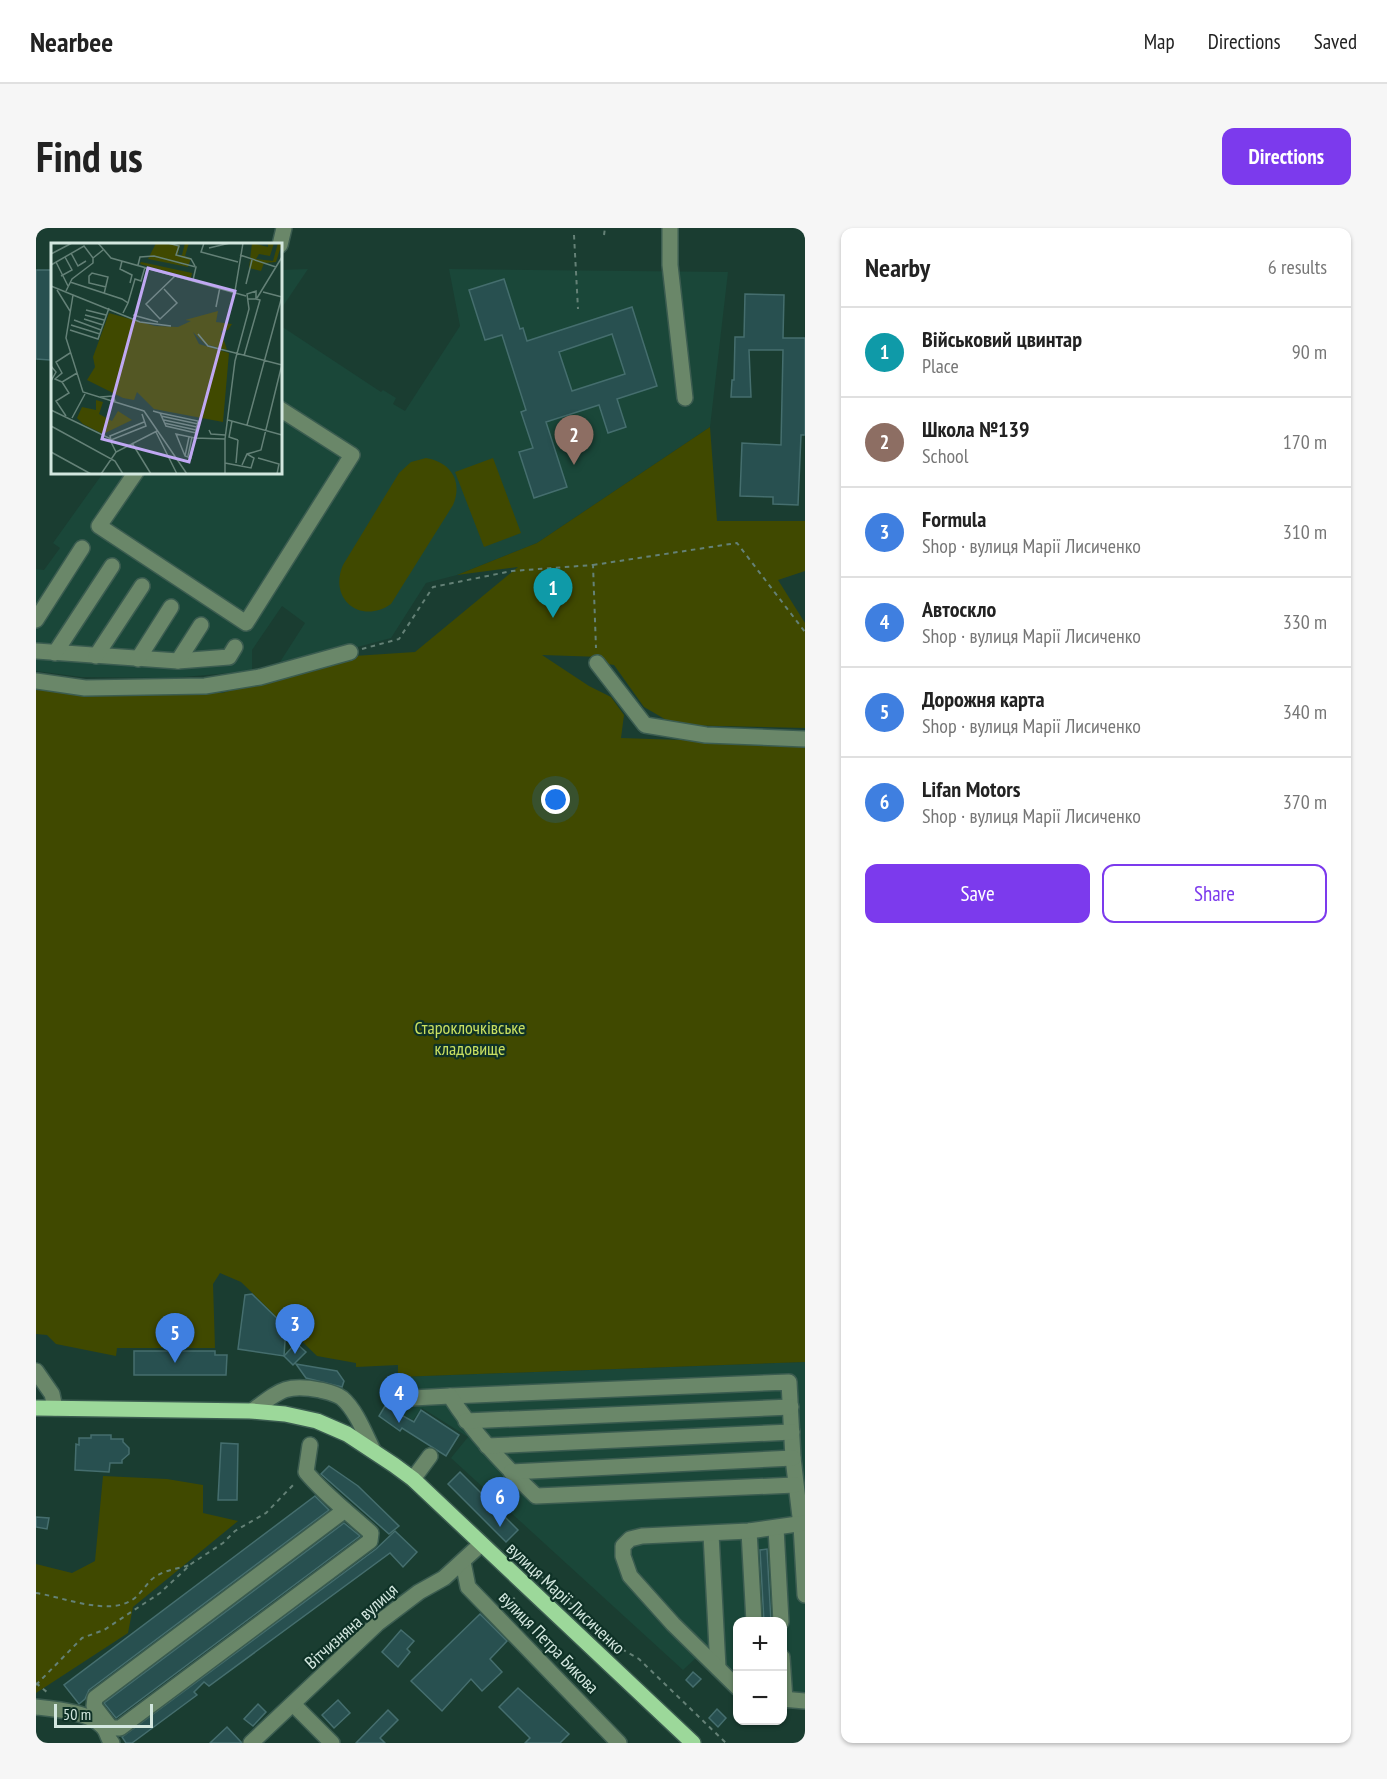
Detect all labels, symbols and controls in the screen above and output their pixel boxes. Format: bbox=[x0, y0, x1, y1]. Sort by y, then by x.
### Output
text: Nearbee bbox=[30, 23, 113, 60]
text: Map bbox=[1144, 28, 1175, 55]
text: Directions bbox=[1208, 28, 1281, 55]
text: Saved bbox=[1314, 28, 1357, 55]
button: Directions bbox=[1222, 128, 1351, 185]
text: Find us bbox=[36, 129, 143, 184]
inset map bbox=[51, 243, 282, 474]
text: Nearby bbox=[865, 251, 930, 284]
text: 6 results bbox=[1268, 254, 1327, 280]
text: Військовий цвинтар bbox=[922, 325, 1082, 353]
text: 1 bbox=[880, 339, 889, 365]
text: 90 m bbox=[1292, 339, 1327, 365]
text: Place bbox=[922, 353, 959, 379]
text: Школа №139 bbox=[922, 415, 1030, 443]
pin: 2 bbox=[554, 416, 594, 465]
text: 2 bbox=[880, 429, 889, 455]
text: 170 m bbox=[1283, 429, 1327, 455]
text: School bbox=[922, 443, 968, 469]
text: Formula bbox=[922, 505, 986, 533]
text: 3 bbox=[880, 519, 889, 545]
text: 310 m bbox=[1283, 519, 1327, 545]
text: Shop · вулиця Марії Лисиченко bbox=[922, 533, 1141, 559]
pin: 1 bbox=[534, 568, 572, 618]
text: Автоскло bbox=[922, 595, 996, 623]
text: 4 bbox=[880, 609, 889, 635]
text: 330 m bbox=[1283, 609, 1327, 635]
text: Shop · вулиця Марії Лисиченко bbox=[922, 623, 1141, 649]
text: Дорожня карта bbox=[922, 685, 1045, 713]
text: 5 bbox=[880, 699, 889, 725]
text: 340 m bbox=[1283, 699, 1327, 725]
text: Shop · вулиця Марії Лисиченко bbox=[922, 713, 1141, 739]
text: Lifan Motors bbox=[922, 775, 1020, 803]
your location bbox=[541, 785, 570, 814]
text: 6 bbox=[880, 789, 889, 815]
text: 370 m bbox=[1283, 789, 1327, 815]
text: Shop · вулиця Марії Лисиченко bbox=[922, 803, 1141, 829]
button: Save bbox=[865, 864, 1090, 923]
button: Share bbox=[1102, 864, 1327, 923]
park label: Староклочківське кладовище bbox=[415, 1016, 526, 1060]
pin: 3 bbox=[276, 1304, 314, 1354]
pin: 5 bbox=[156, 1314, 194, 1363]
pin: 4 bbox=[380, 1374, 418, 1423]
pin: 6 bbox=[480, 1478, 520, 1527]
street label: вулиця Марії Лисиченко bbox=[502, 1537, 630, 1659]
street label: Вітчизняна вулиця bbox=[300, 1578, 402, 1674]
street label: вулиця Петра Бикова bbox=[494, 1586, 604, 1698]
map controls bbox=[733, 1617, 787, 1725]
button: + bbox=[733, 1617, 787, 1671]
button: − bbox=[733, 1671, 787, 1725]
scale bar bbox=[54, 1701, 153, 1728]
text: 50 m bbox=[63, 1704, 91, 1724]

